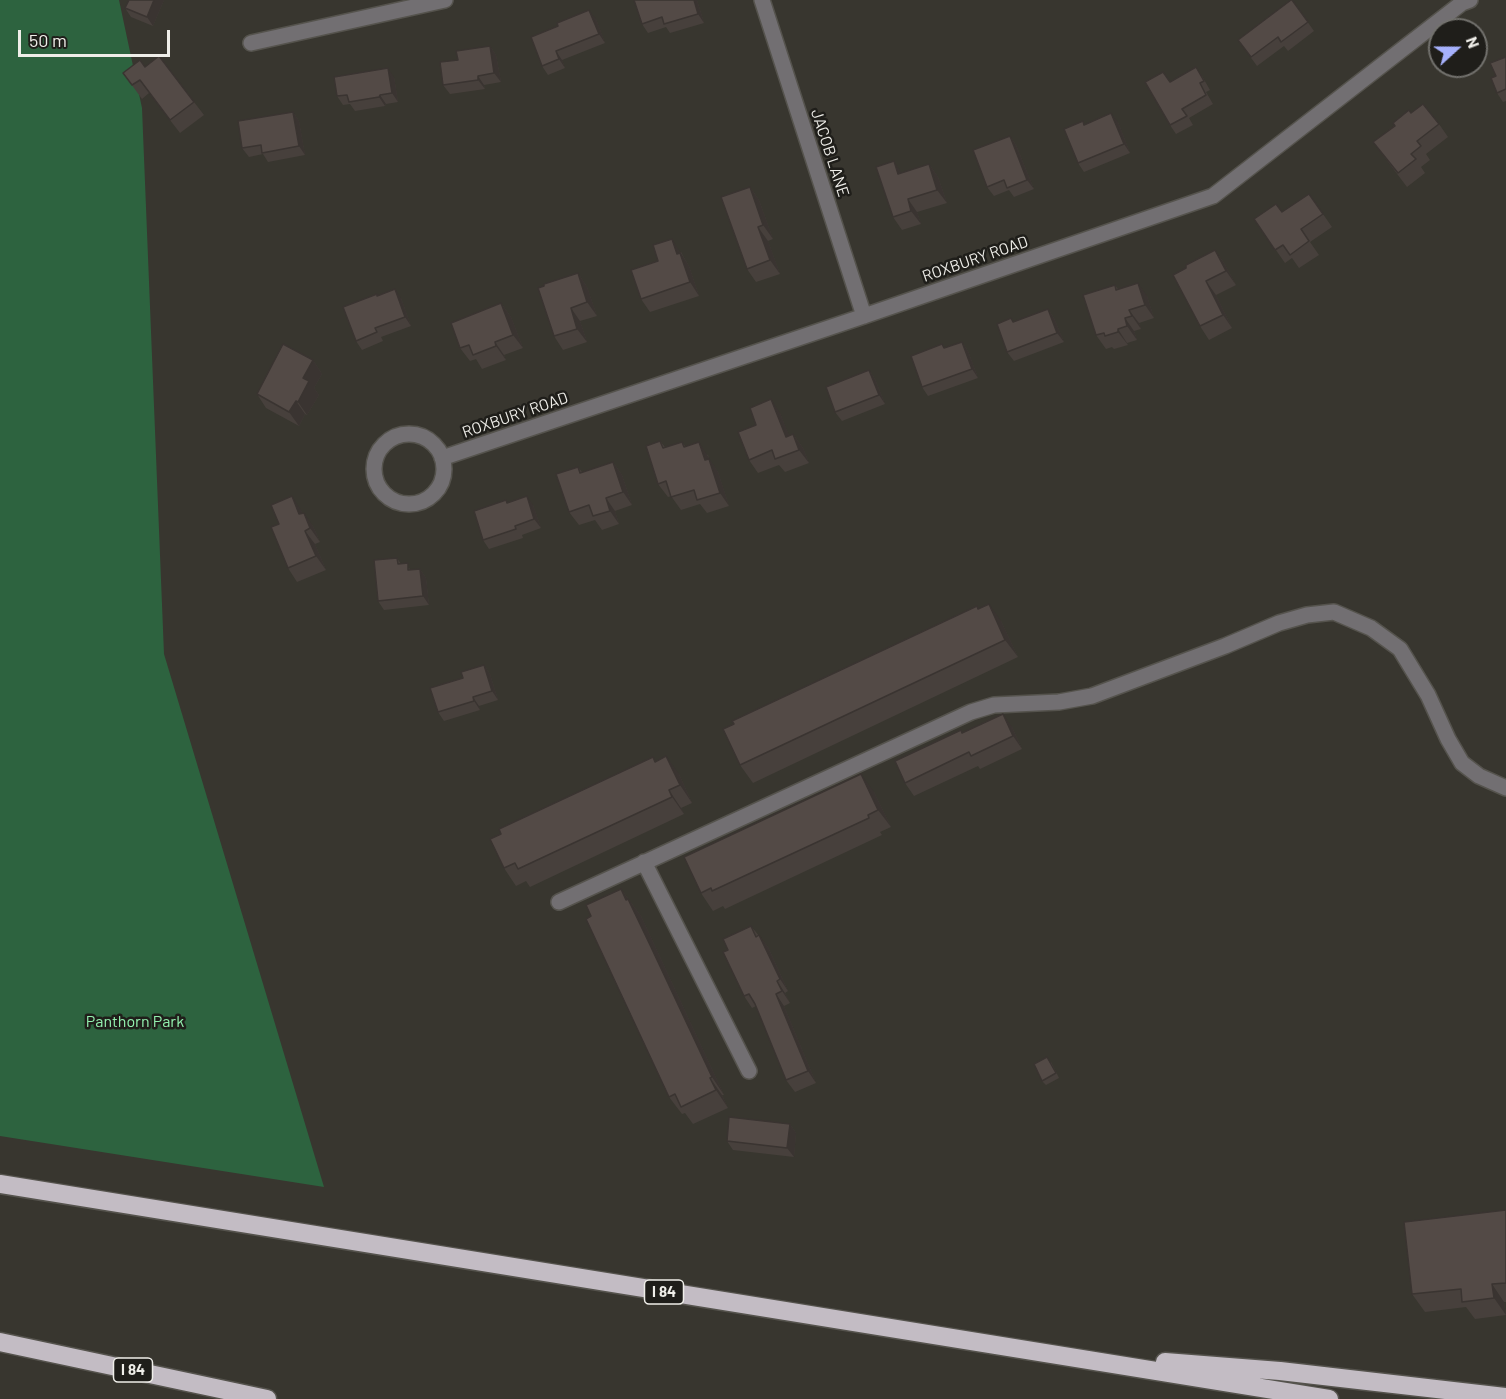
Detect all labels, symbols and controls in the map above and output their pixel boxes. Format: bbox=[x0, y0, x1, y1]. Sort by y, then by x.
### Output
scale bar bbox=[21, 18, 172, 56]
north arrow bbox=[1428, 18, 1488, 78]
text: 50 m bbox=[29, 29, 67, 51]
text: N bbox=[1463, 34, 1484, 50]
street label: JACOB LANE bbox=[807, 107, 853, 199]
street label: ROXBURY ROAD bbox=[920, 232, 1030, 286]
street label: ROXBURY ROAD bbox=[460, 388, 570, 442]
park label: Panthorn Park bbox=[86, 1012, 184, 1032]
road number: I 84 bbox=[644, 1280, 684, 1304]
road number: I 84 bbox=[114, 1358, 152, 1382]

